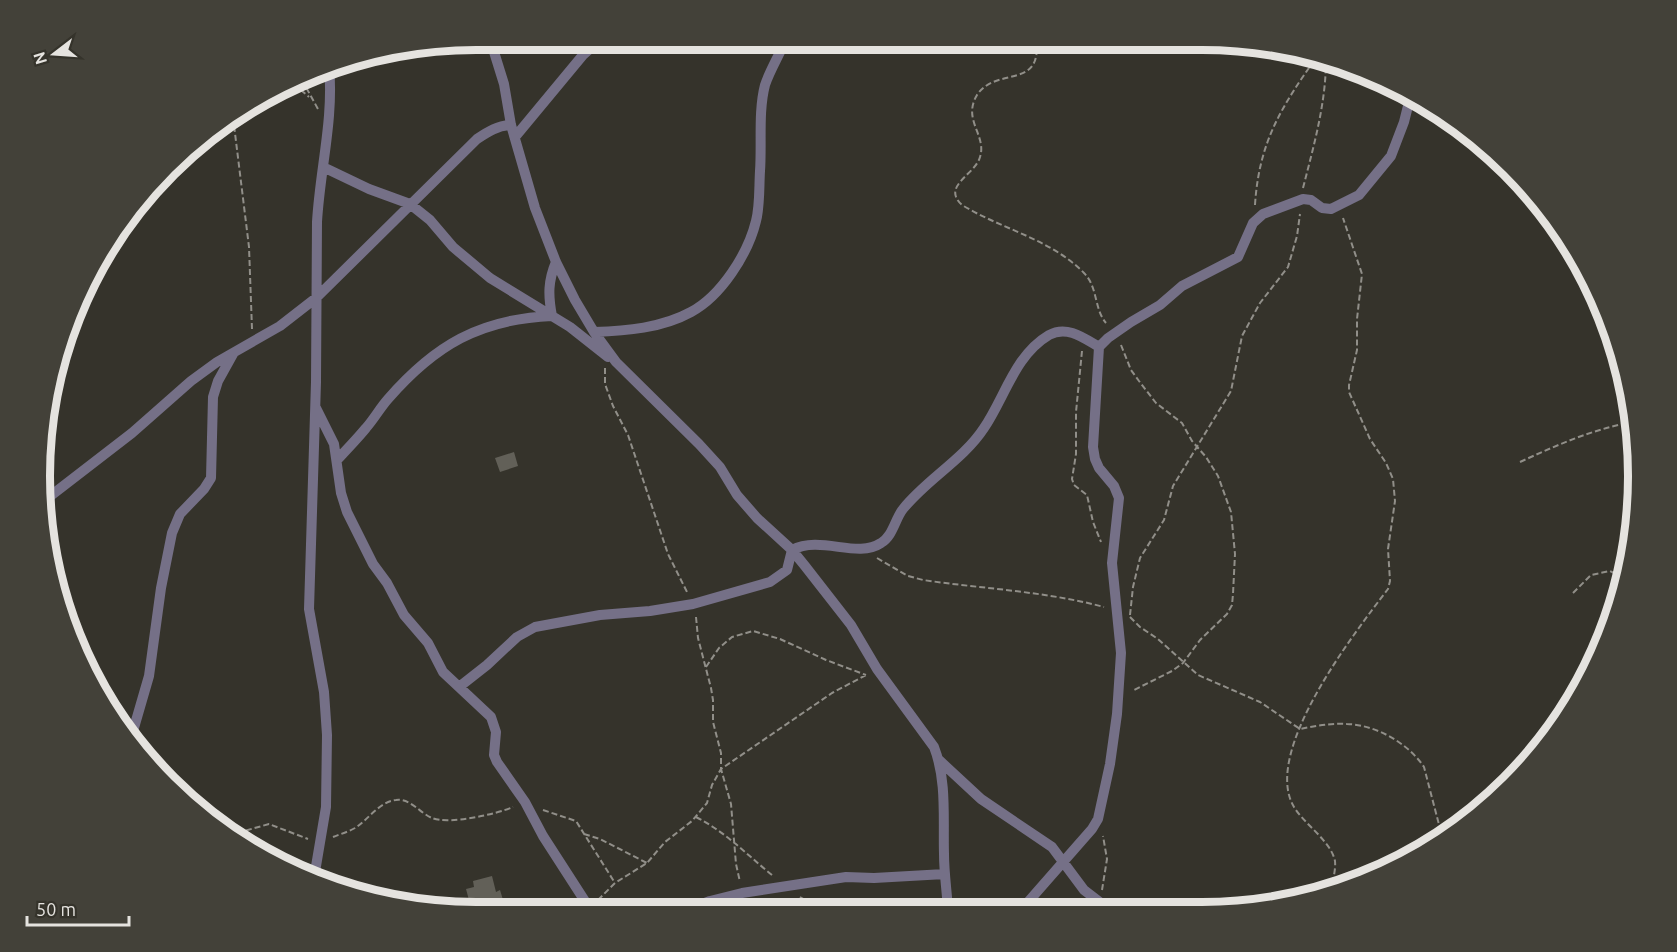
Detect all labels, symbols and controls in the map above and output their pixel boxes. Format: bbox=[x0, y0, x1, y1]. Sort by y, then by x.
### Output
north arrow bbox=[24, 24, 84, 84]
text: N bbox=[29, 50, 50, 67]
scale bar bbox=[27, 889, 129, 927]
text: 50 m bbox=[36, 899, 76, 919]

